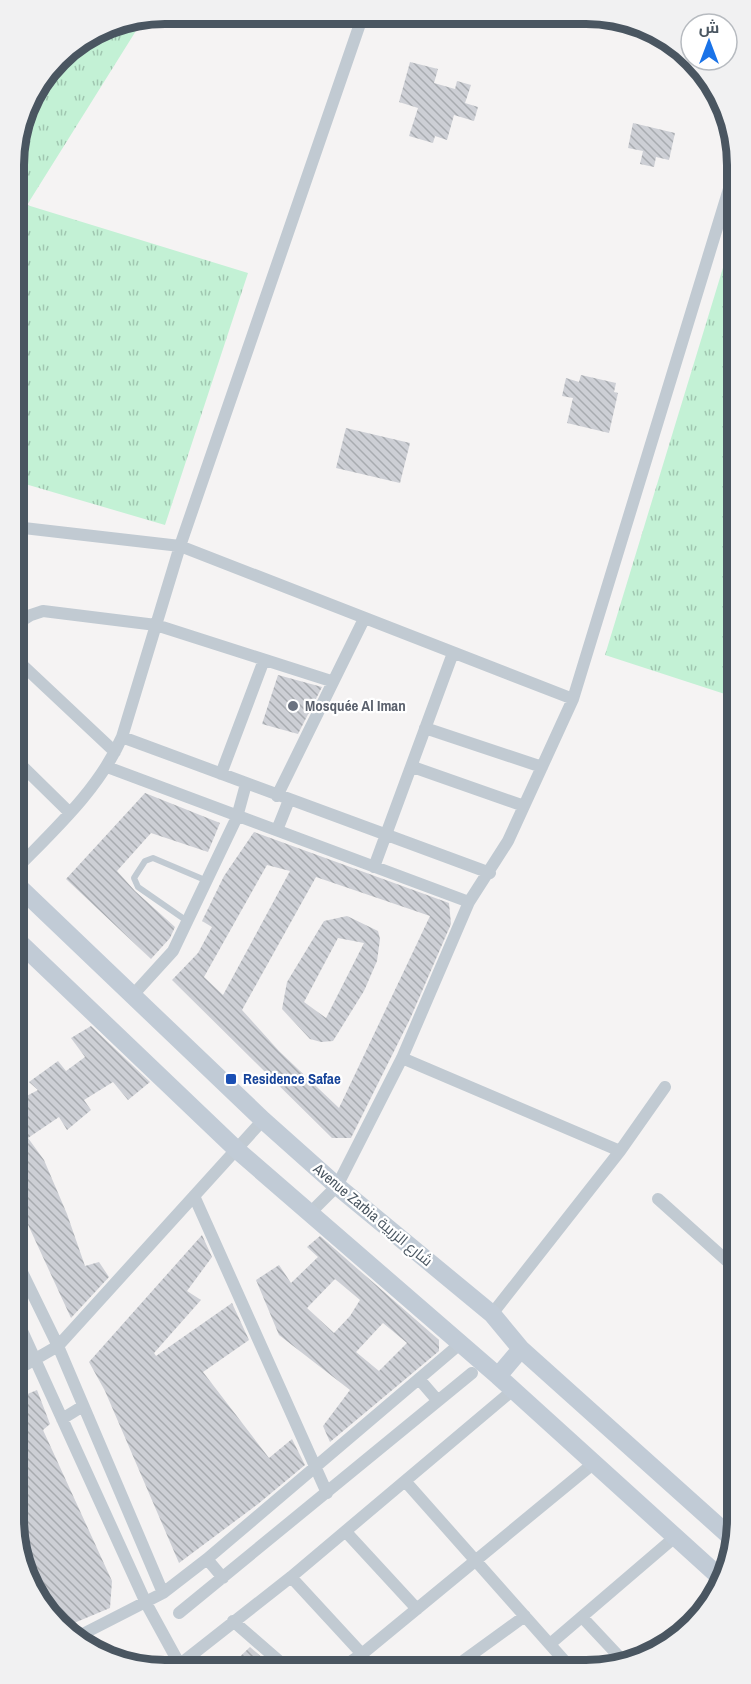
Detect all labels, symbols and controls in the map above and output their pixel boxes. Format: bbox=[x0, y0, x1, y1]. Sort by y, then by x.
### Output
north arrow bbox=[679, 12, 739, 72]
text: ش bbox=[699, 16, 719, 38]
place label: Mosquée Al Iman bbox=[305, 695, 406, 716]
marker: Mosquée Al Iman bbox=[286, 699, 300, 713]
place label: Residence Safae bbox=[243, 1068, 341, 1089]
marker: Residence Safae bbox=[224, 1072, 238, 1086]
street label: Avenue Zarbia شارع الزربية bbox=[308, 1158, 438, 1272]

